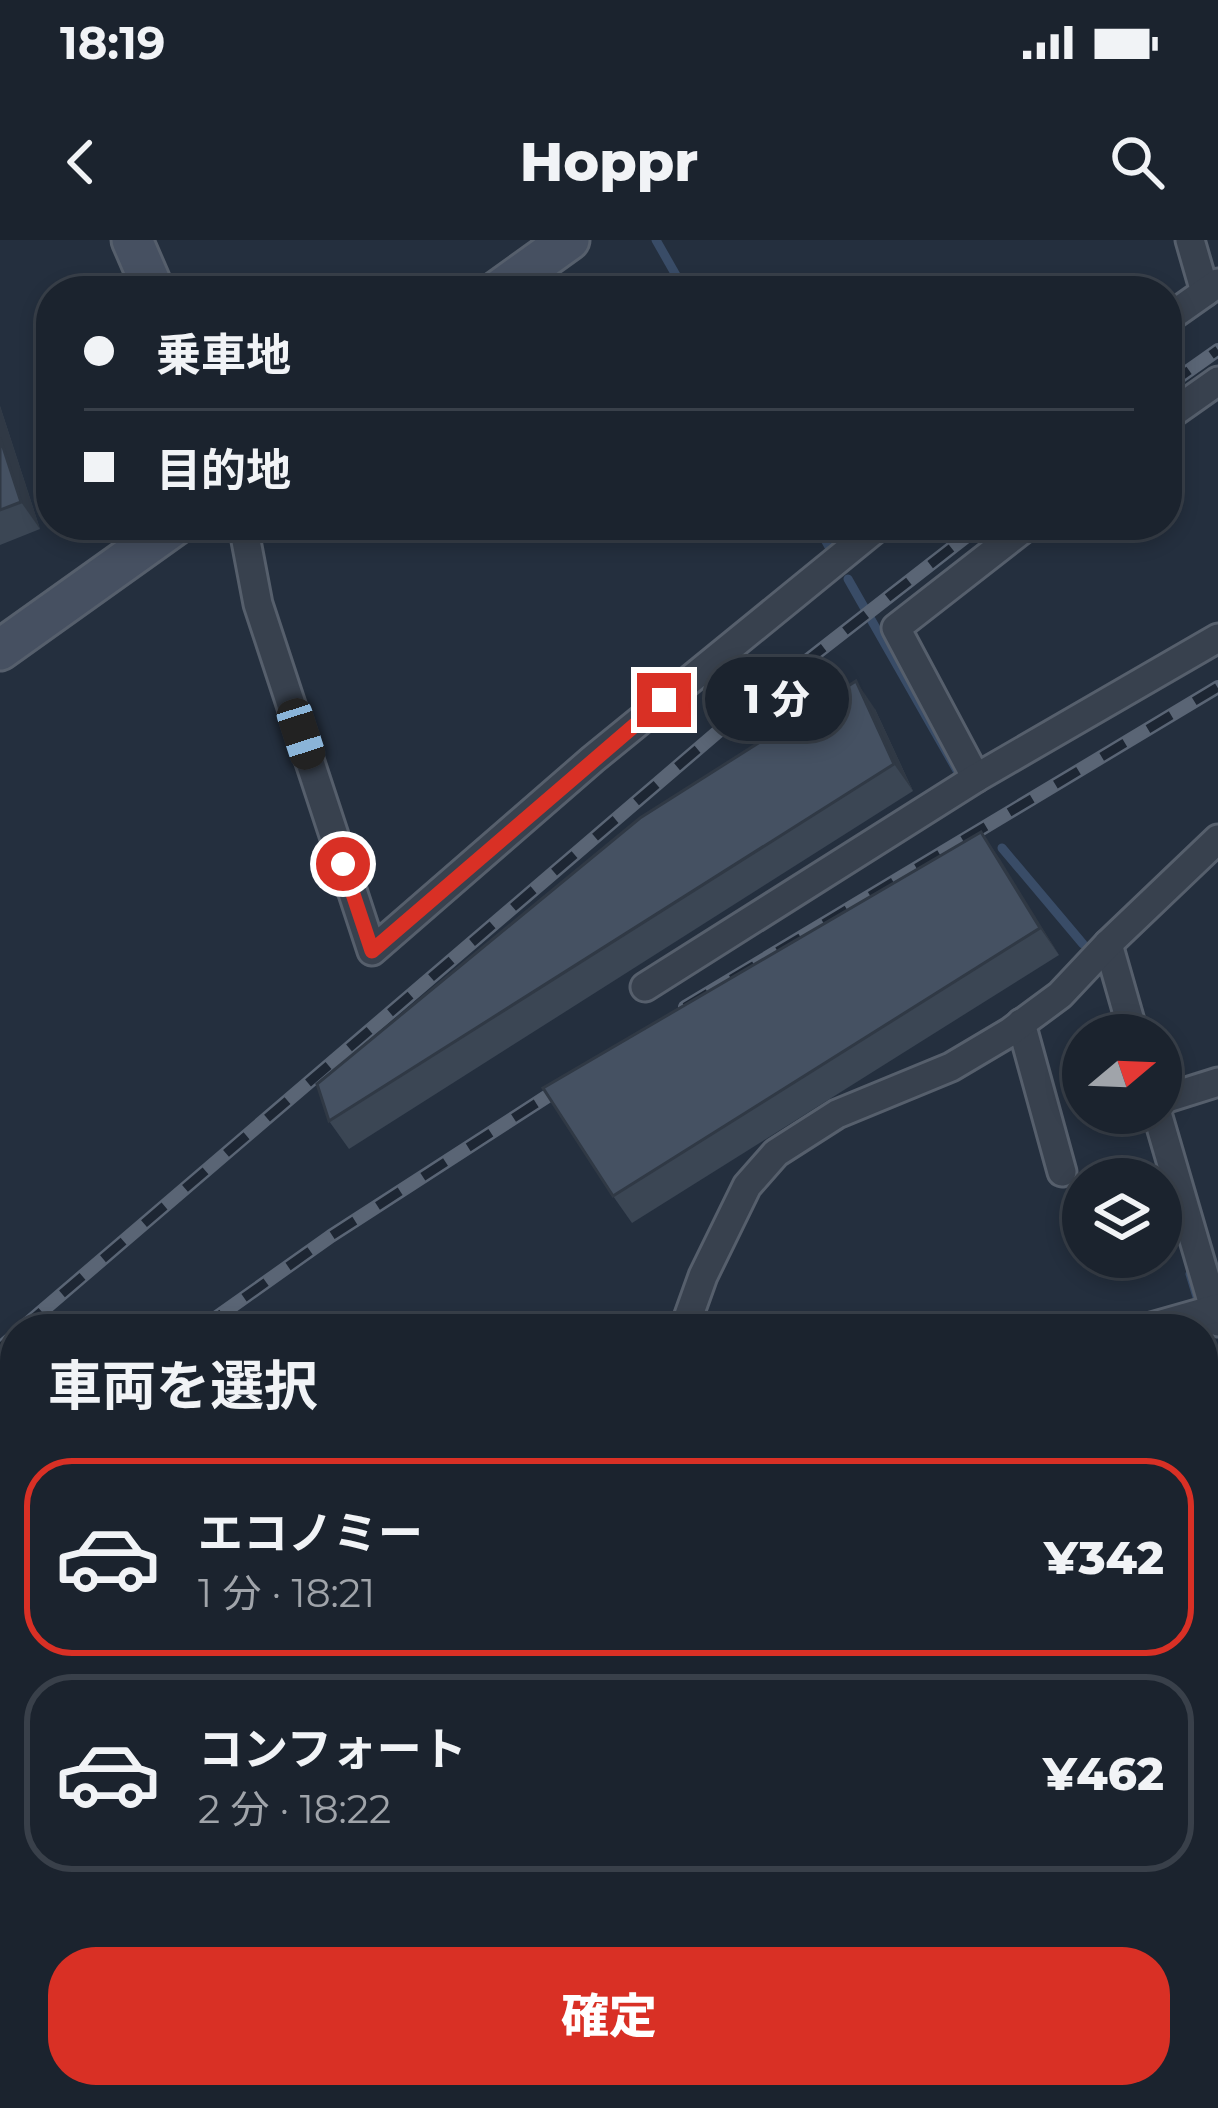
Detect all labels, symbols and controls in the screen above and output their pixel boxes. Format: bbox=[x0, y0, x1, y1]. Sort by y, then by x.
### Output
text: 18:19 bbox=[60, 15, 165, 70]
icon: back bbox=[48, 129, 114, 195]
text: Hoppr bbox=[520, 129, 698, 195]
icon: search bbox=[1104, 129, 1170, 195]
text: 乗車地 bbox=[156, 327, 291, 382]
text: 目的地 bbox=[156, 442, 291, 497]
callout: 1 分 bbox=[706, 658, 850, 742]
route end bbox=[637, 673, 691, 727]
text: 1 分 bbox=[744, 675, 810, 723]
car bbox=[273, 694, 329, 774]
route start bbox=[316, 837, 370, 891]
north arrow bbox=[1062, 1014, 1182, 1134]
map controls bbox=[1062, 1014, 1182, 1278]
button: layers bbox=[1062, 1158, 1182, 1278]
text: 車両を選択 bbox=[48, 1353, 318, 1419]
icon: car bbox=[54, 1503, 162, 1611]
text: エコノミー bbox=[198, 1505, 423, 1560]
text: ¥342 bbox=[1044, 1530, 1164, 1585]
text: 1 分 · 18:21 bbox=[198, 1569, 375, 1617]
icon: car bbox=[54, 1719, 162, 1827]
text: コンフォート bbox=[198, 1721, 467, 1776]
text: ¥462 bbox=[1043, 1746, 1164, 1801]
text: 2 分 · 18:22 bbox=[198, 1785, 391, 1833]
button: 確定 bbox=[48, 1947, 1170, 2085]

